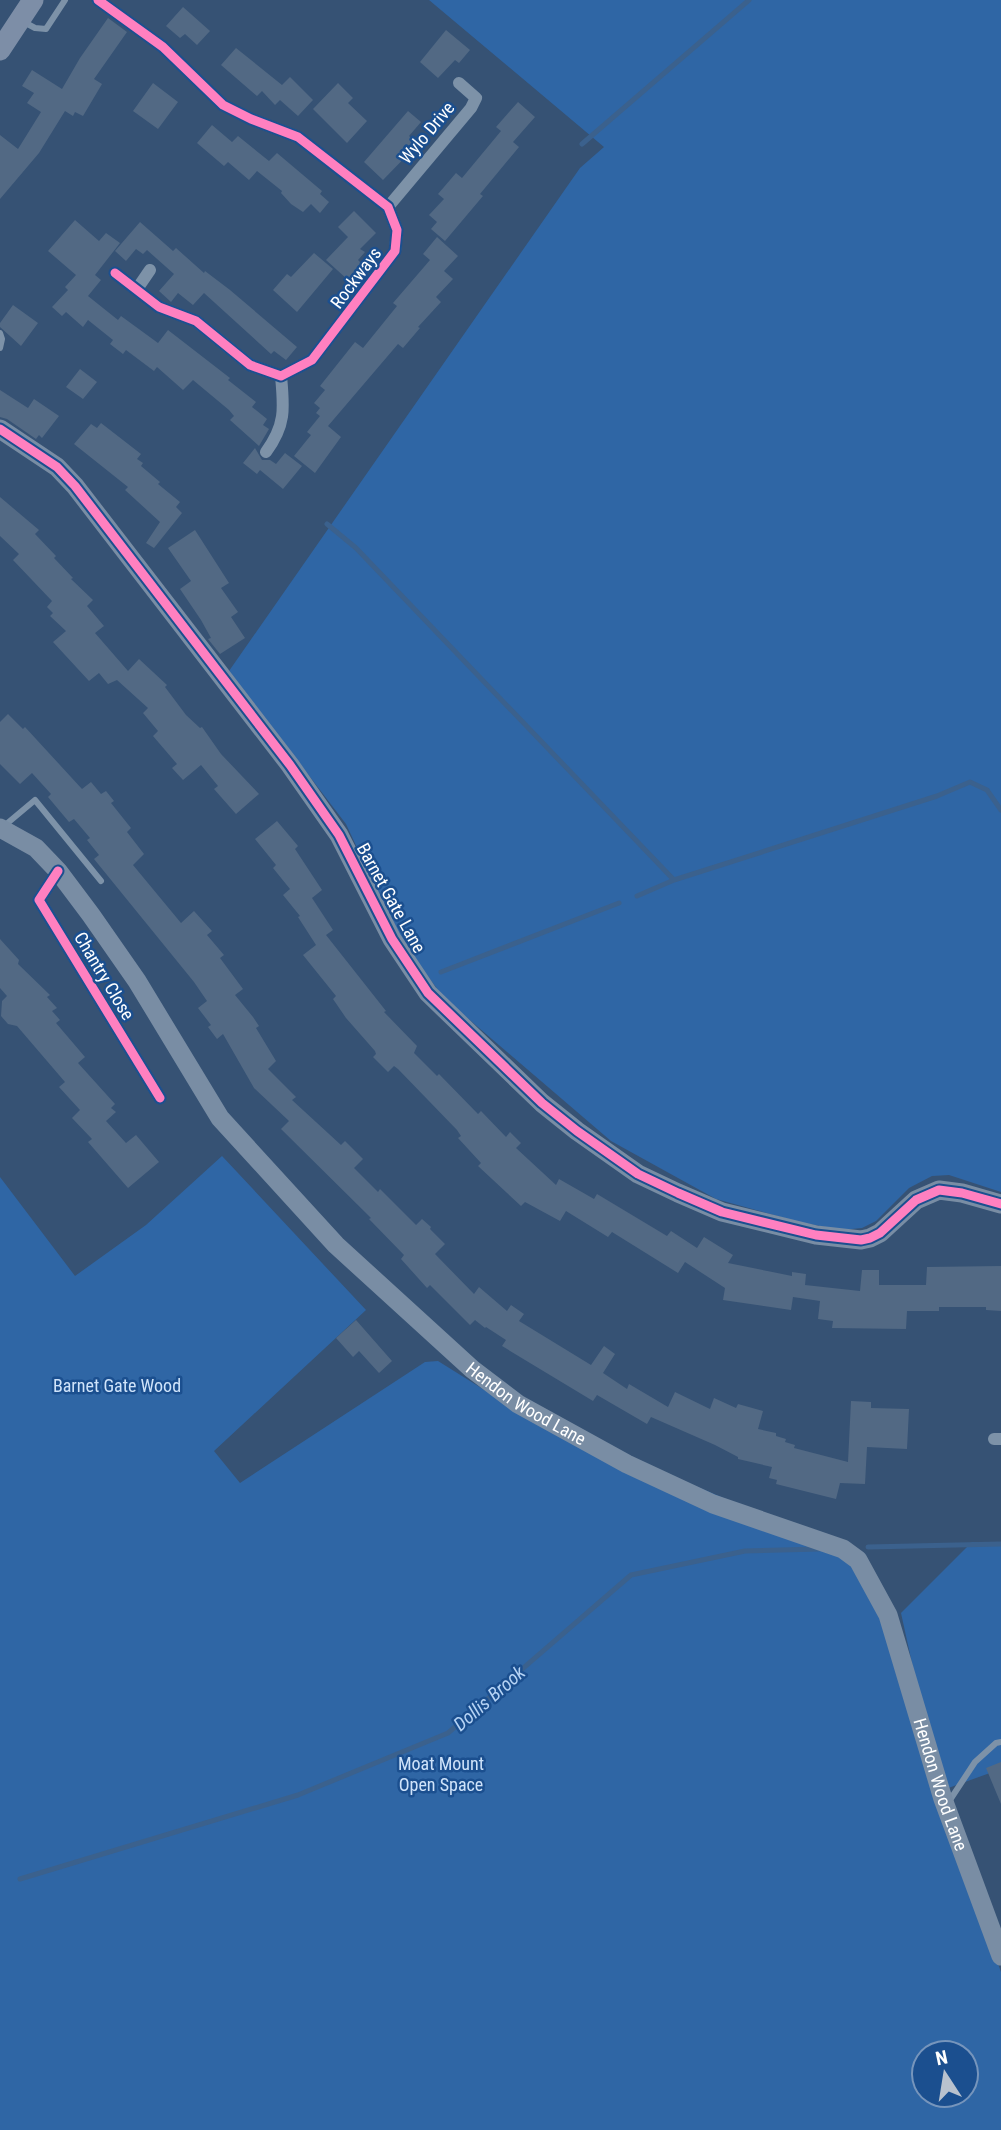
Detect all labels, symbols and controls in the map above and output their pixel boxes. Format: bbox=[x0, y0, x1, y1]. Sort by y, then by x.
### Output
street label: Wylo Drive bbox=[395, 97, 459, 168]
street label: Rockways bbox=[326, 243, 385, 312]
street label: Barnet Gate Lane bbox=[353, 839, 430, 956]
street label: Chantry Close bbox=[70, 928, 139, 1024]
street label: Hendon Wood Lane bbox=[462, 1357, 590, 1449]
park label: Barnet Gate Wood bbox=[53, 1375, 181, 1396]
water label: Dollis Brook bbox=[449, 1661, 530, 1736]
street label: Hendon Wood Lane bbox=[909, 1716, 972, 1854]
park label: Moat Mount Open Space bbox=[398, 1753, 484, 1795]
north arrow bbox=[910, 2039, 980, 2109]
text: N bbox=[933, 2045, 950, 2070]

